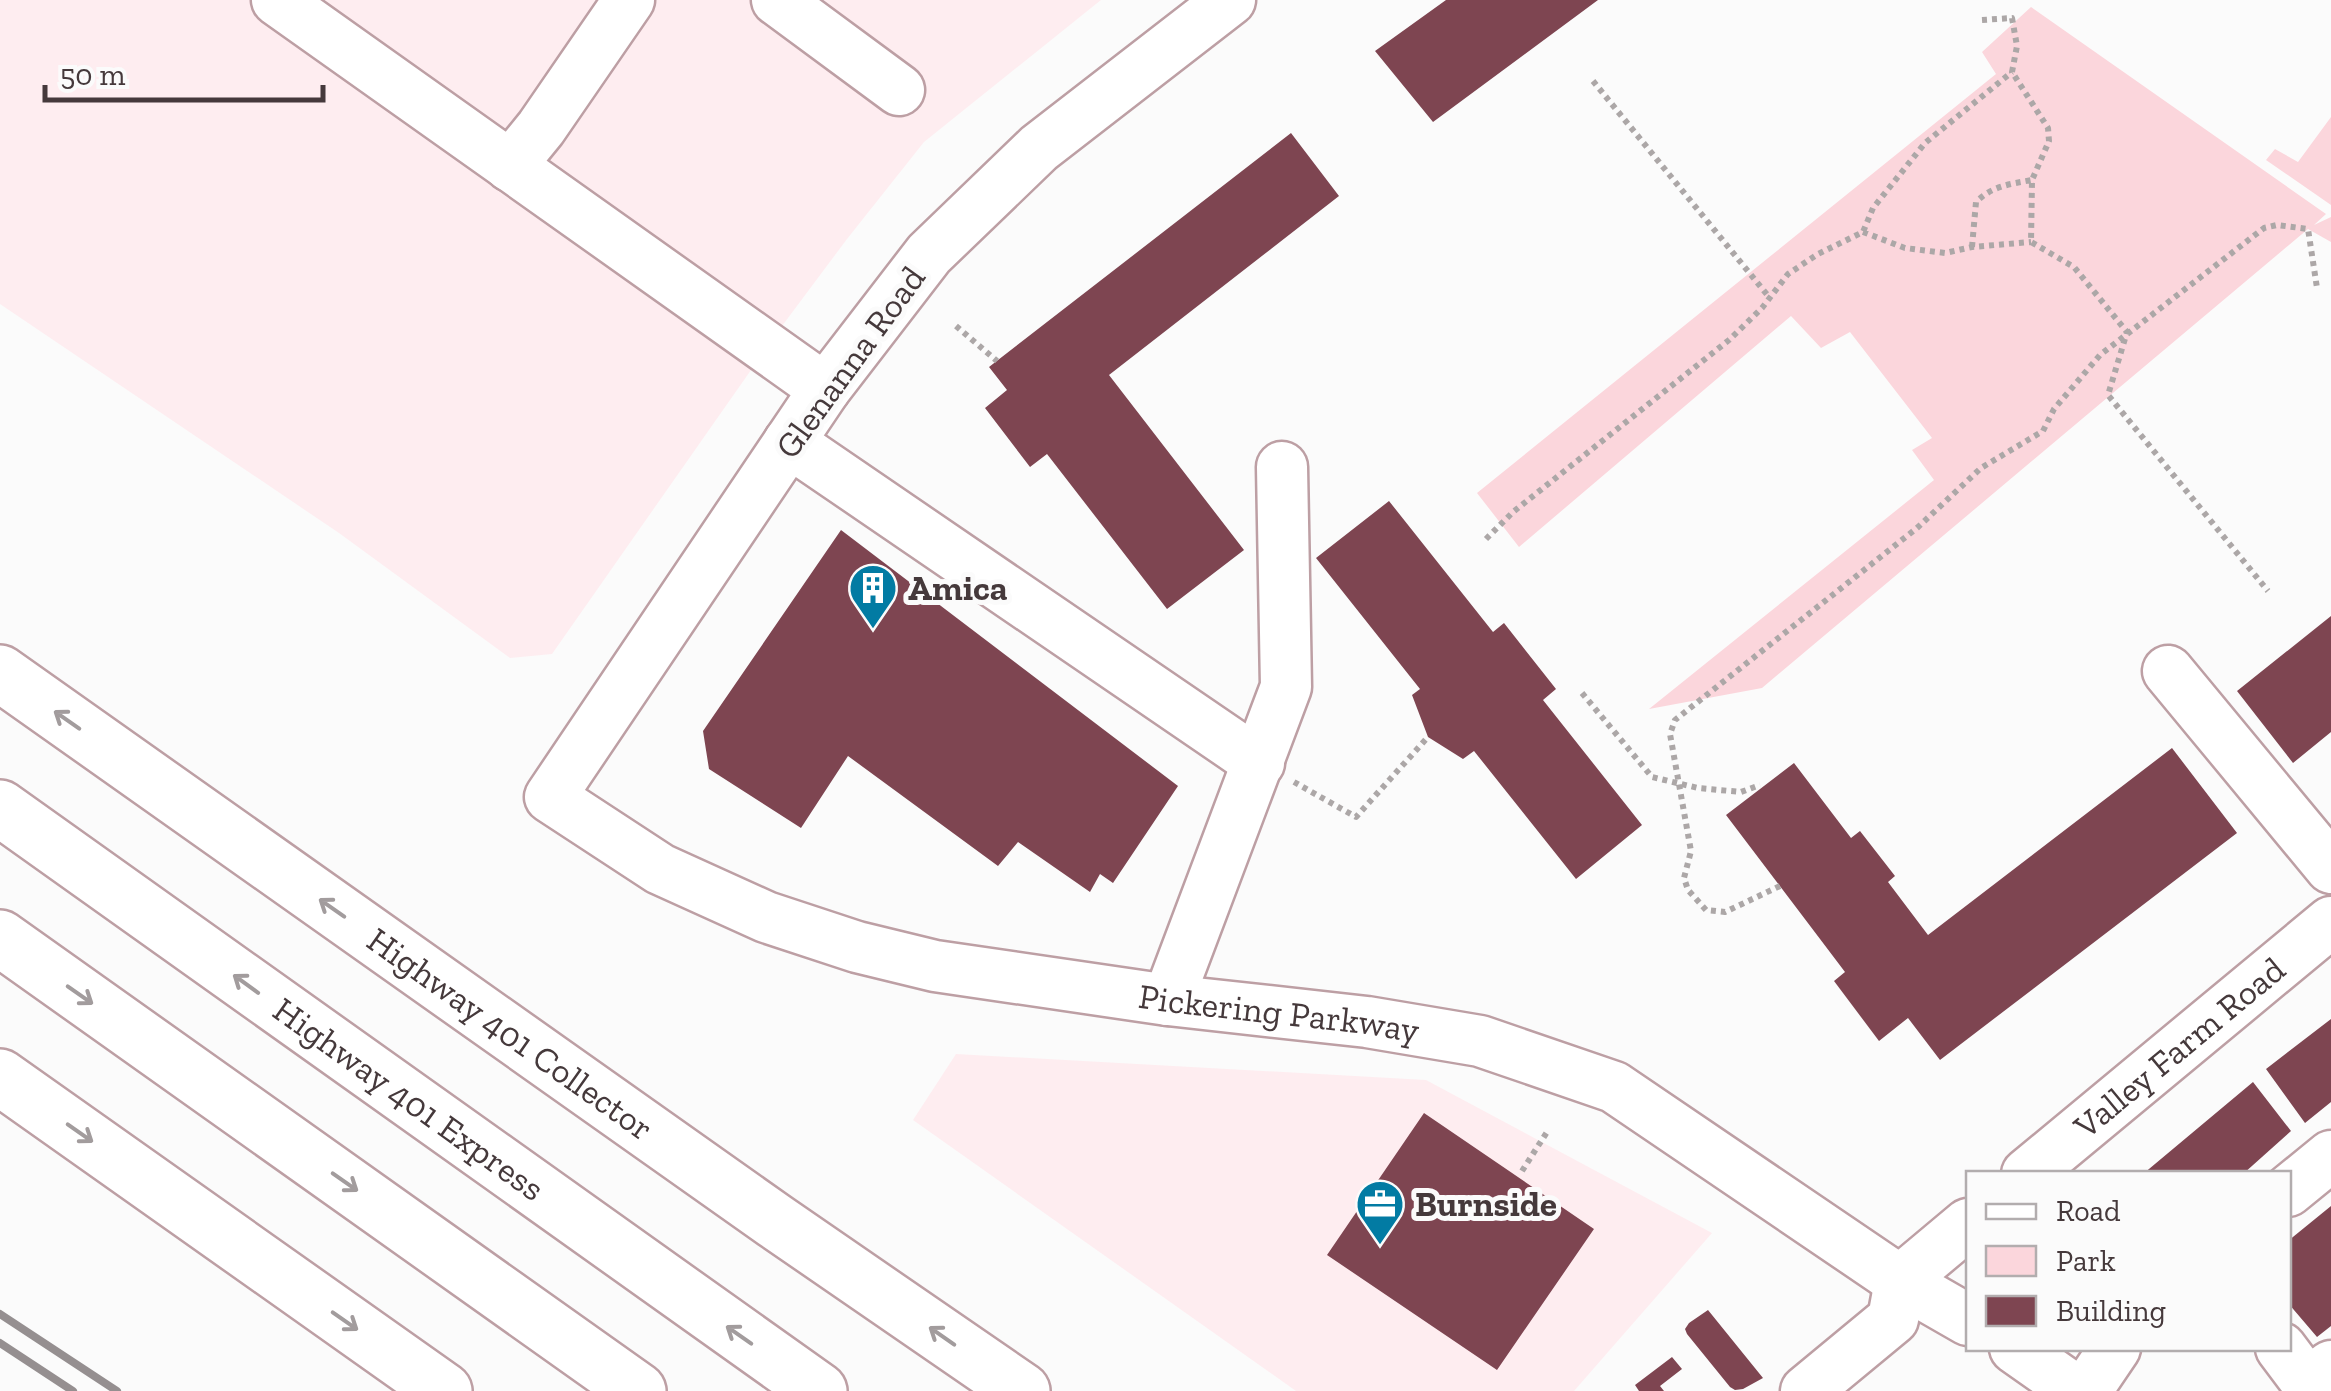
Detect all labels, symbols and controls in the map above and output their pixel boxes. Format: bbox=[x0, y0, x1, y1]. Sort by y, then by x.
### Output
scale bar bbox=[45, 40, 322, 102]
text: 50 m bbox=[60, 57, 125, 93]
street label: Glenanna Road bbox=[766, 258, 934, 466]
building icon: Amica bbox=[847, 562, 899, 630]
place label: Amica bbox=[908, 567, 1008, 609]
one-way arrow bbox=[53, 710, 81, 731]
one-way arrow bbox=[319, 897, 346, 918]
street label: Highway 401 Collector bbox=[359, 918, 661, 1149]
street label: Valley Farm Road bbox=[2065, 948, 2293, 1148]
one-way arrow bbox=[233, 974, 261, 995]
street label: Pickering Parkway bbox=[1136, 975, 1423, 1051]
one-way arrow bbox=[65, 984, 93, 1005]
street label: Highway 401 Express bbox=[265, 988, 553, 1210]
one-way arrow bbox=[65, 1122, 93, 1143]
legend bbox=[1966, 1171, 2291, 1351]
one-way arrow bbox=[331, 1172, 358, 1193]
office icon: Burnside bbox=[1354, 1178, 1406, 1246]
place label: Burnside bbox=[1415, 1183, 1557, 1225]
text: Road bbox=[2056, 1193, 2121, 1229]
text: Park bbox=[2056, 1243, 2116, 1279]
text: Building bbox=[2056, 1293, 2166, 1329]
one-way arrow bbox=[331, 1310, 358, 1331]
one-way arrow bbox=[726, 1325, 754, 1346]
one-way arrow bbox=[928, 1326, 956, 1347]

